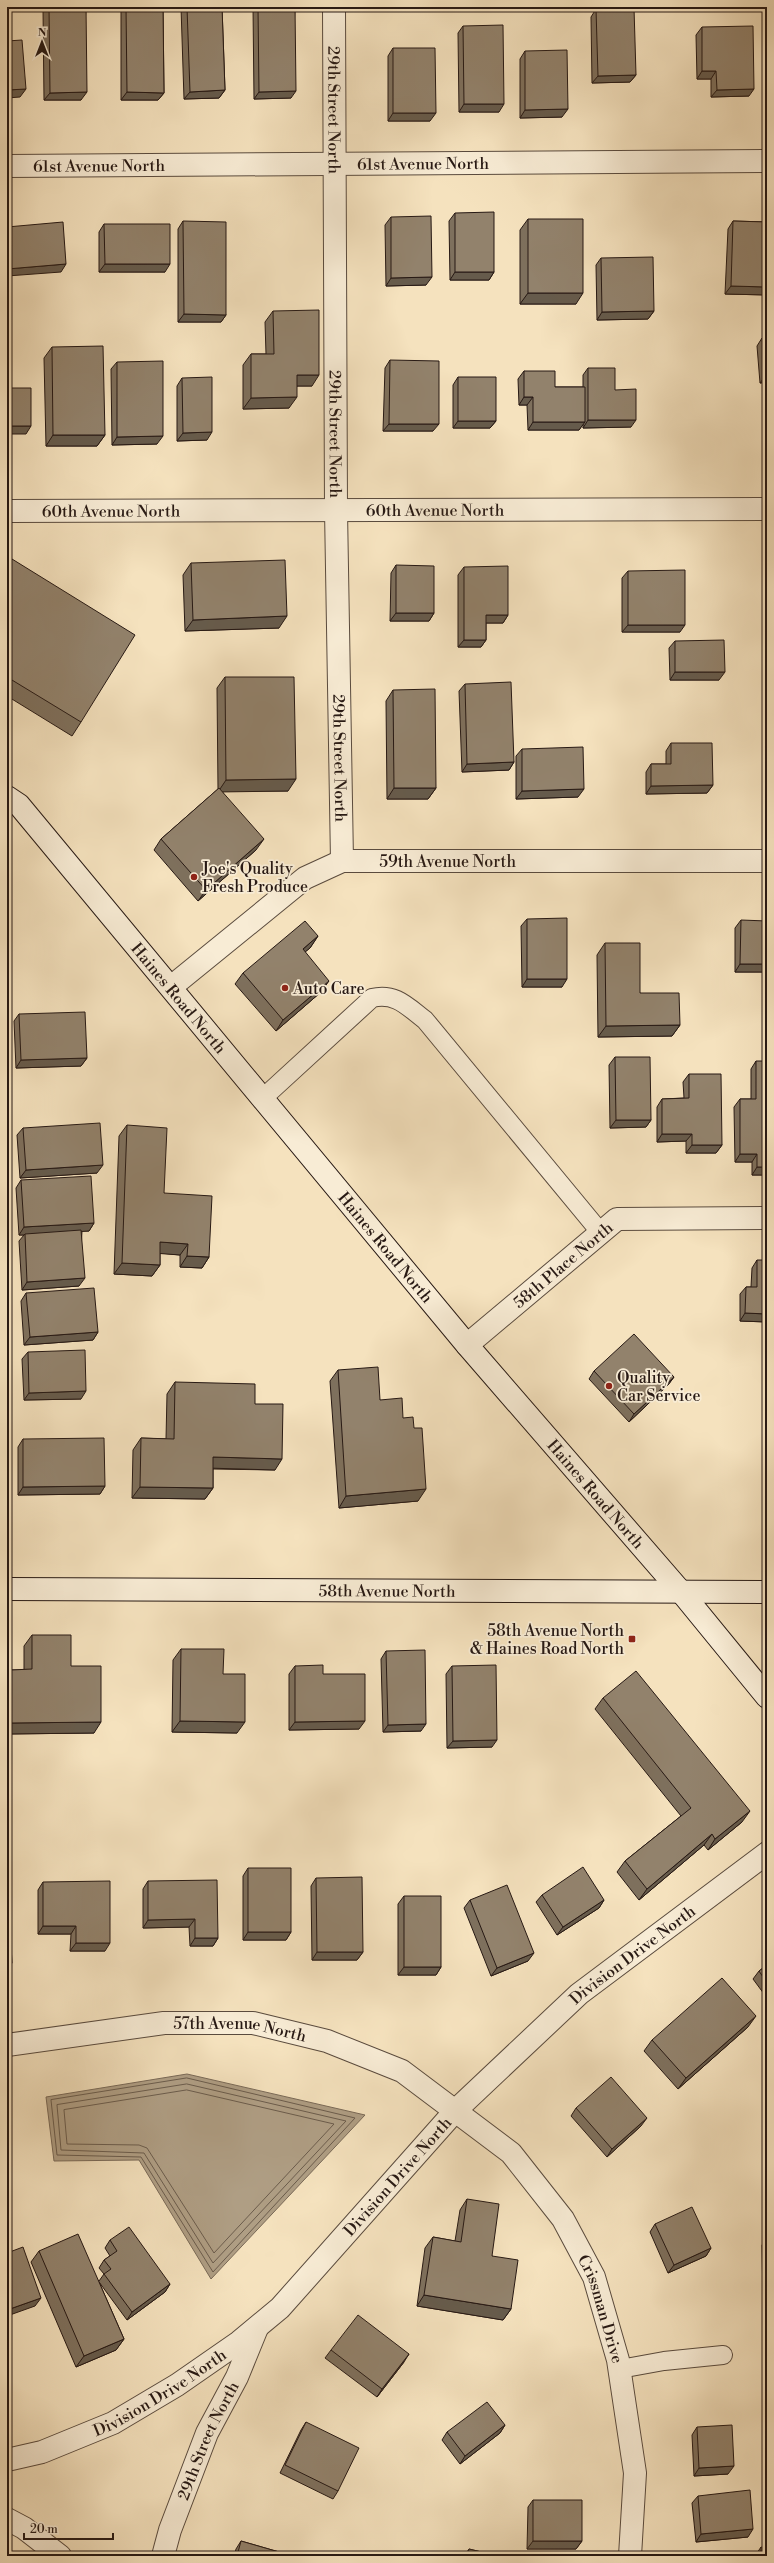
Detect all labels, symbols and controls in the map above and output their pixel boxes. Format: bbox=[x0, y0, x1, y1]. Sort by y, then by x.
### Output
north arrow bbox=[22, 22, 62, 62]
text: N bbox=[38, 26, 47, 40]
street label: 29th Street North bbox=[323, 46, 344, 174]
street label: 61st Avenue North bbox=[357, 154, 489, 175]
street label: 61st Avenue North bbox=[33, 156, 165, 177]
street label: 29th Street North bbox=[324, 370, 345, 498]
street label: 60th Avenue North bbox=[366, 501, 505, 521]
street label: 60th Avenue North bbox=[42, 502, 181, 522]
street label: 29th Street North bbox=[328, 694, 350, 823]
street label: 59th Avenue North bbox=[379, 852, 516, 872]
place label: Joe's Quality Fresh Produce bbox=[201, 859, 308, 897]
marker: Joe's Quality Fresh Produce bbox=[189, 872, 199, 882]
street label: Haines Road North bbox=[126, 939, 230, 1058]
place label: Auto Care bbox=[292, 979, 365, 999]
marker: Auto Care bbox=[280, 983, 290, 993]
street label: Haines Road North bbox=[333, 1188, 437, 1308]
street label: 58th Place North bbox=[509, 1217, 618, 1313]
place label: Quality Car Service bbox=[617, 1368, 701, 1406]
marker: Quality Car Service bbox=[604, 1381, 614, 1391]
street label: Haines Road North bbox=[542, 1436, 648, 1554]
street label: 58th Avenue North bbox=[318, 1581, 456, 1602]
place label: 58th Avenue North & Haines Road North bbox=[470, 1621, 624, 1659]
marker: 58th Avenue North & Haines Road North bbox=[627, 1634, 637, 1644]
street label: Division Drive North bbox=[566, 1901, 700, 2009]
street label: 57th Avenue North bbox=[173, 2014, 309, 2047]
street label: Division Drive North bbox=[340, 2113, 456, 2241]
street label: Crissman Drive bbox=[573, 2251, 627, 2366]
street label: Division Drive North bbox=[90, 2345, 231, 2441]
street label: 29th Street North bbox=[173, 2378, 244, 2503]
scale bar bbox=[24, 2515, 113, 2541]
text: 20 m bbox=[30, 2522, 58, 2537]

